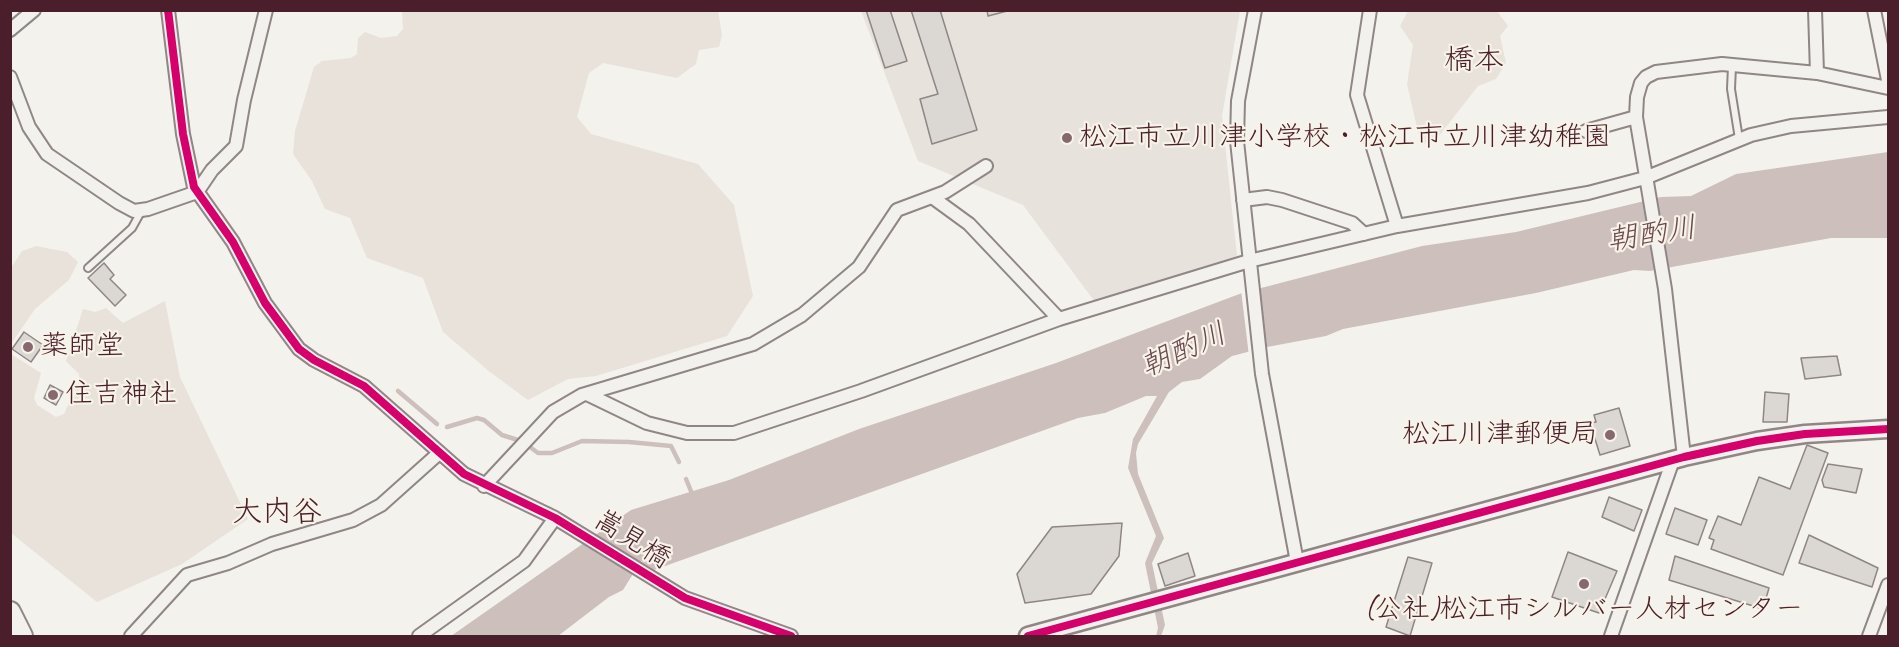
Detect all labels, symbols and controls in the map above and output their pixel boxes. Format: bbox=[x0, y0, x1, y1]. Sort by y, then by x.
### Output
district label: 橋本 bbox=[1444, 43, 1504, 79]
place label: 松江市立川津小学校・松江市立川津幼稚園 bbox=[1079, 121, 1611, 155]
marker: 松江市立川津小学校・松江市立川津幼稚園 bbox=[1060, 131, 1074, 145]
water label: 朝酌川 bbox=[1605, 210, 1699, 260]
water label: 朝酌川 bbox=[1136, 316, 1232, 386]
place label: 薬師堂 bbox=[40, 330, 124, 364]
marker: 薬師堂 bbox=[21, 340, 35, 354]
place label: 住吉神社 bbox=[65, 378, 177, 412]
marker: 住吉神社 bbox=[46, 388, 60, 402]
place label: 松江川津郵便局 bbox=[1402, 418, 1598, 452]
marker: 松江川津郵便局 bbox=[1603, 428, 1617, 442]
district label: 大内谷 bbox=[232, 495, 322, 531]
street label: 嵩見橋 bbox=[587, 503, 677, 577]
marker: (公社)松江市シルバー人材センター bbox=[1577, 577, 1591, 591]
place label: (公社)松江市シルバー人材センター bbox=[1365, 593, 1803, 627]

